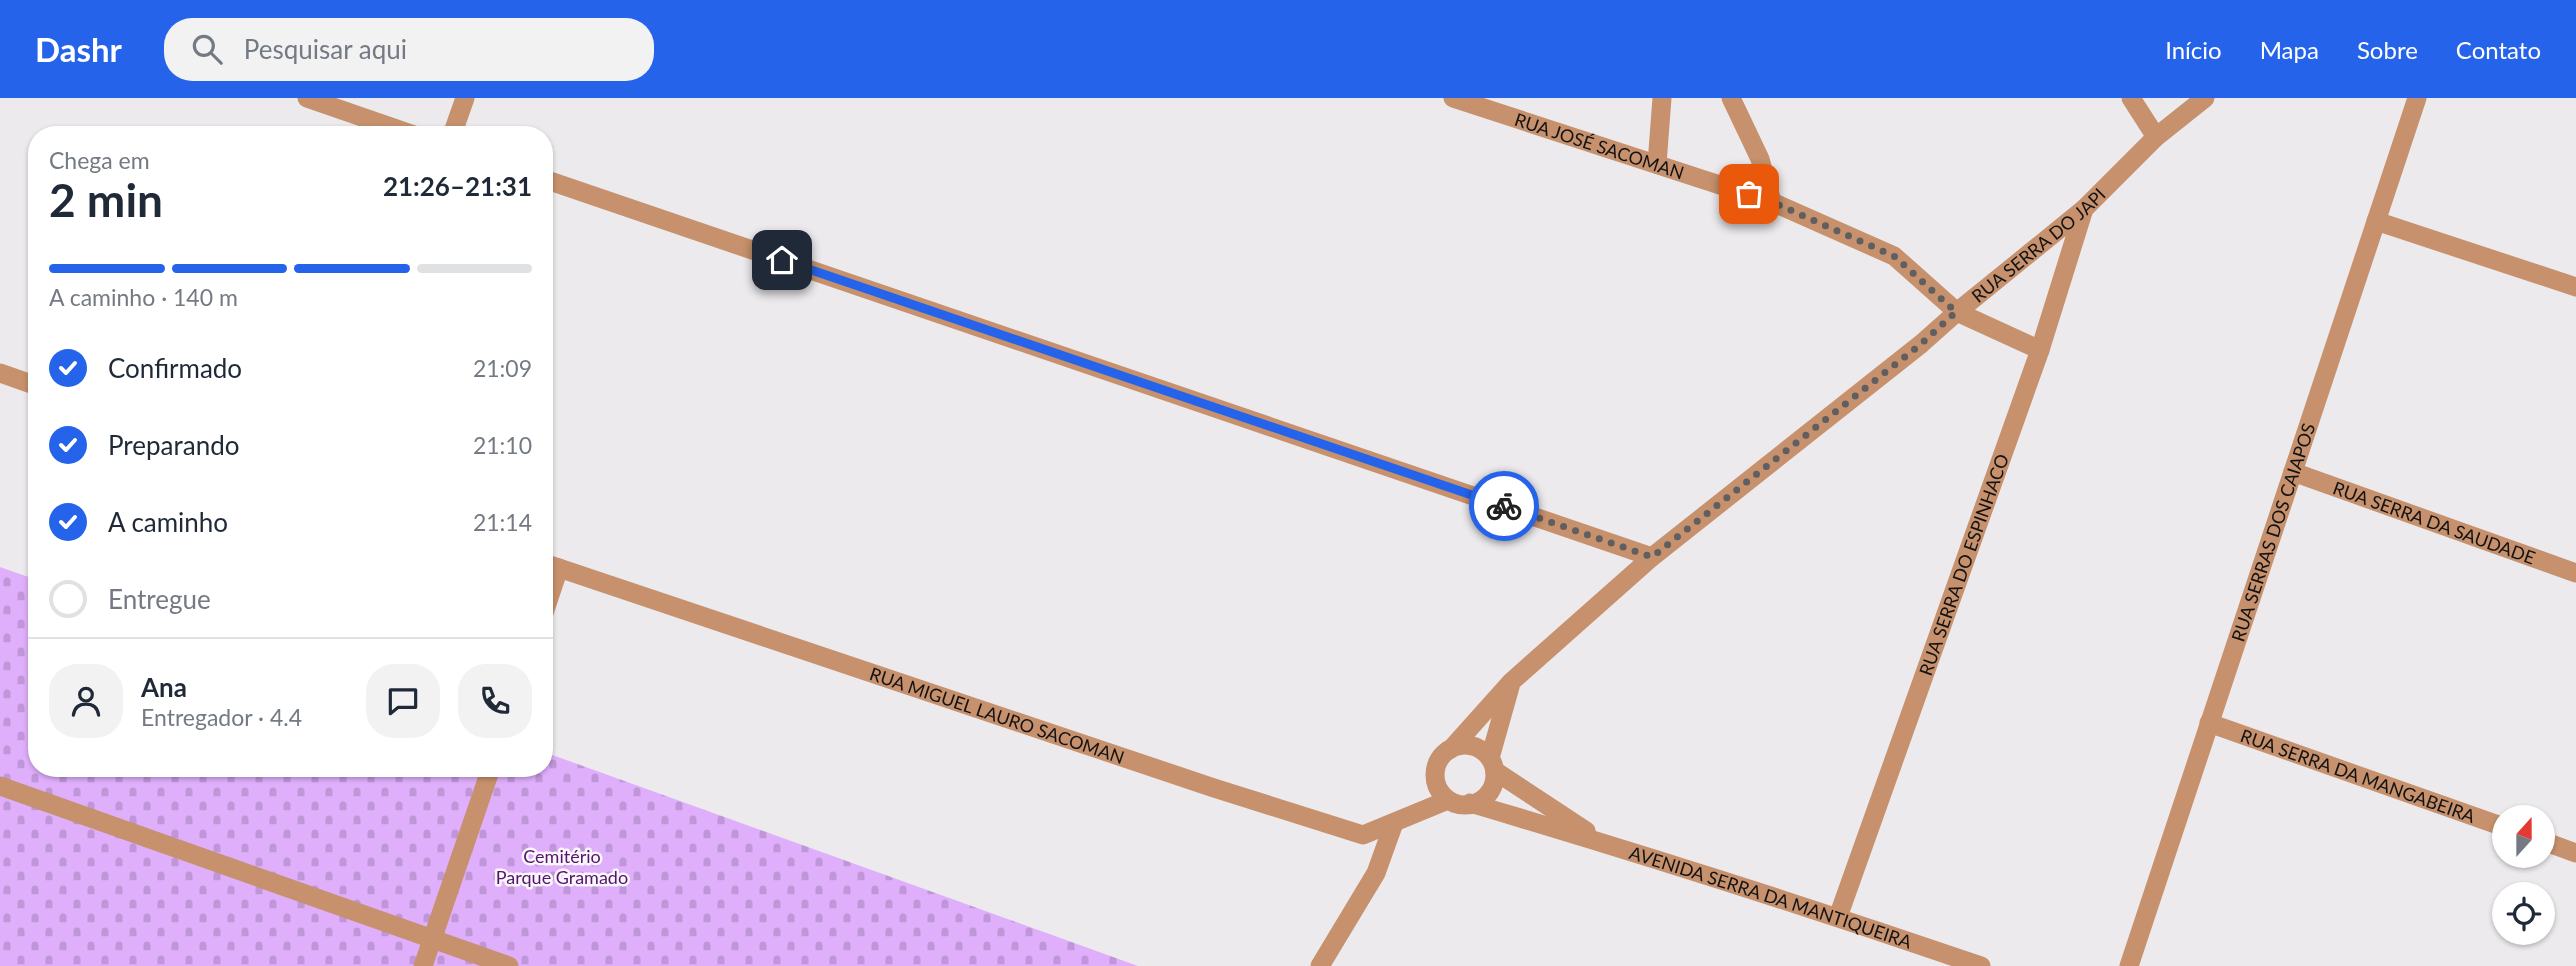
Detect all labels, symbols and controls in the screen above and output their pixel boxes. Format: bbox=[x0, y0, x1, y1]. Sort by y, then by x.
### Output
search box bbox=[164, 18, 654, 81]
text: Dashr bbox=[35, 29, 122, 69]
icon: search bbox=[188, 30, 226, 68]
text: Pesquisar aqui bbox=[244, 33, 407, 65]
text: Início bbox=[2165, 35, 2222, 64]
text: Mapa bbox=[2260, 35, 2319, 64]
text: Sobre bbox=[2357, 35, 2418, 64]
text: Contato bbox=[2456, 35, 2541, 64]
street label: RUA JOSÉ SACOMAN bbox=[1512, 108, 1687, 184]
text: Chega em bbox=[49, 146, 150, 174]
pin bbox=[1719, 164, 1779, 224]
text: 21:26–21:31 bbox=[383, 170, 532, 202]
text: 2 min bbox=[49, 172, 163, 227]
icon: bag bbox=[1730, 175, 1768, 213]
street label: RUA SERRA DO JAPI bbox=[1967, 183, 2110, 307]
pin bbox=[752, 230, 812, 290]
icon: home bbox=[763, 241, 801, 279]
text: A caminho · 140 m bbox=[49, 283, 238, 311]
icon: check bbox=[49, 349, 87, 387]
text: Confirmado bbox=[108, 352, 242, 384]
text: 21:09 bbox=[473, 354, 532, 382]
street label: RUA SERRAS DOS CAIAPOS bbox=[2226, 420, 2319, 644]
icon: check bbox=[49, 426, 87, 464]
text: Preparando bbox=[108, 429, 240, 461]
text: 21:10 bbox=[473, 431, 532, 459]
street label: RUA SERRA DO ESPINHACO bbox=[1914, 451, 2013, 678]
courier bbox=[1469, 471, 1539, 541]
street label: RUA SERRA DA SAUDADE bbox=[2330, 476, 2538, 569]
icon: bike bbox=[1485, 487, 1523, 525]
icon: check bbox=[49, 503, 87, 541]
text: A caminho bbox=[108, 506, 228, 538]
text: 21:14 bbox=[473, 508, 532, 536]
text: Entregue bbox=[108, 583, 211, 615]
street label: RUA MIGUEL LAURO SACOMAN bbox=[867, 662, 1127, 768]
button: person bbox=[49, 664, 123, 738]
button: chat bbox=[366, 664, 440, 738]
button: phone bbox=[458, 664, 532, 738]
text: Ana bbox=[141, 671, 187, 703]
text: Entregador · 4.4 bbox=[141, 703, 302, 731]
street label: RUA SERRA DA MANGABEIRA bbox=[2238, 724, 2479, 827]
north arrow bbox=[2492, 805, 2555, 868]
map controls bbox=[2492, 805, 2555, 945]
street label: AVENIDA SERRA DA MANTIQUEIRA bbox=[1627, 841, 1916, 953]
park label: Cemitério Parque Gramado bbox=[496, 845, 628, 888]
button: locate bbox=[2492, 882, 2555, 945]

